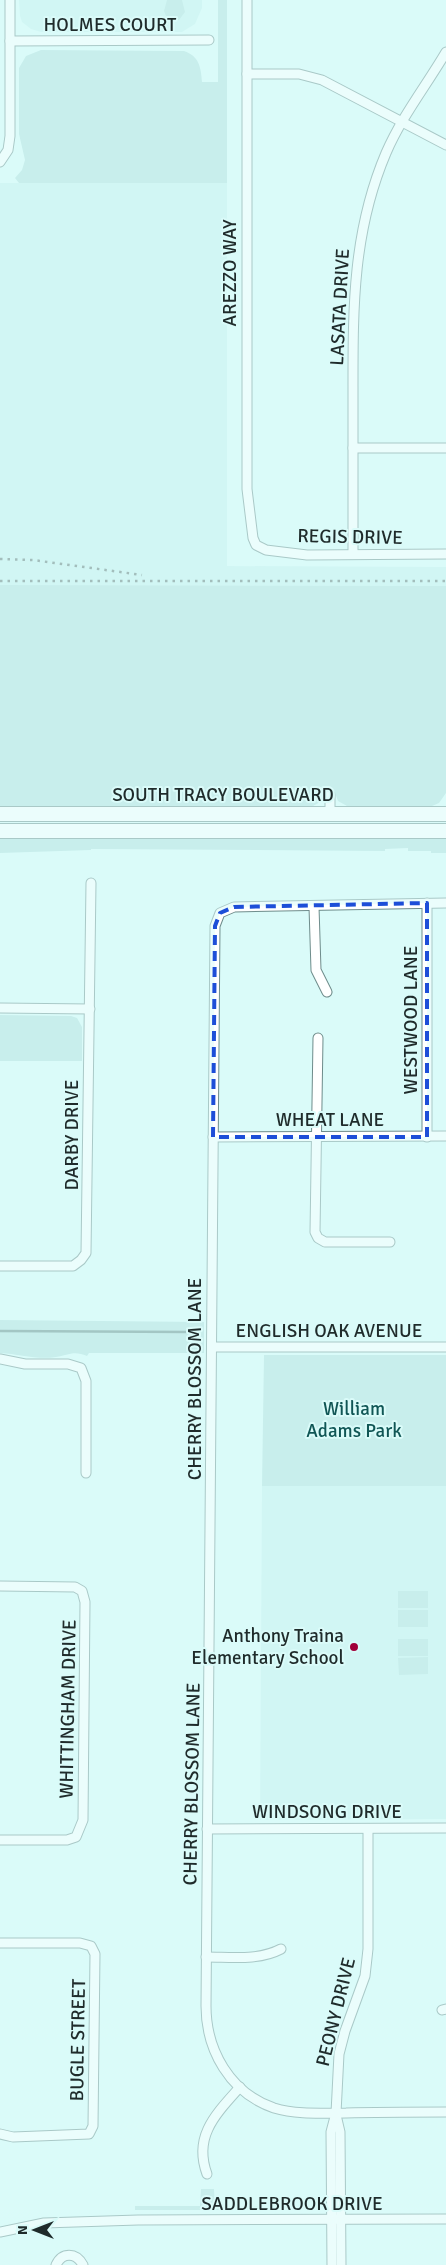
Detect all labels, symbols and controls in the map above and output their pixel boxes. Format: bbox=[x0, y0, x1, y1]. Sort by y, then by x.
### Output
street label: HOLMES COURT bbox=[44, 13, 177, 37]
street label: AREZZO WAY bbox=[218, 219, 242, 327]
street label: LASATA DRIVE bbox=[325, 248, 355, 366]
street label: REGIS DRIVE bbox=[297, 524, 403, 550]
street label: SOUTH TRACY BOULEVARD bbox=[112, 783, 334, 807]
street label: WESTWOOD LANE bbox=[399, 946, 423, 1094]
street label: DARBY DRIVE bbox=[60, 1080, 84, 1190]
street label: WHEAT LANE bbox=[276, 1108, 384, 1132]
street label: CHERRY BLOSSOM LANE bbox=[183, 1278, 207, 1480]
street label: ENGLISH OAK AVENUE bbox=[236, 1319, 422, 1343]
park label: William Adams Park bbox=[306, 1397, 402, 1443]
street label: WHITTINGHAM DRIVE bbox=[54, 1619, 82, 1799]
place label: Anthony Traina Elementary School bbox=[191, 1624, 344, 1670]
marker: Anthony Traina Elementary School bbox=[348, 1641, 360, 1653]
street label: CHERRY BLOSSOM LANE bbox=[178, 1682, 206, 1886]
street label: WINDSONG DRIVE bbox=[252, 1800, 402, 1824]
street label: PEONY DRIVE bbox=[311, 1955, 361, 2069]
street label: BUGLE STREET bbox=[65, 1978, 91, 2101]
street label: SADDLEBROOK DRIVE bbox=[201, 2192, 383, 2216]
north arrow bbox=[10, 2205, 60, 2255]
text: N bbox=[14, 2225, 31, 2235]

